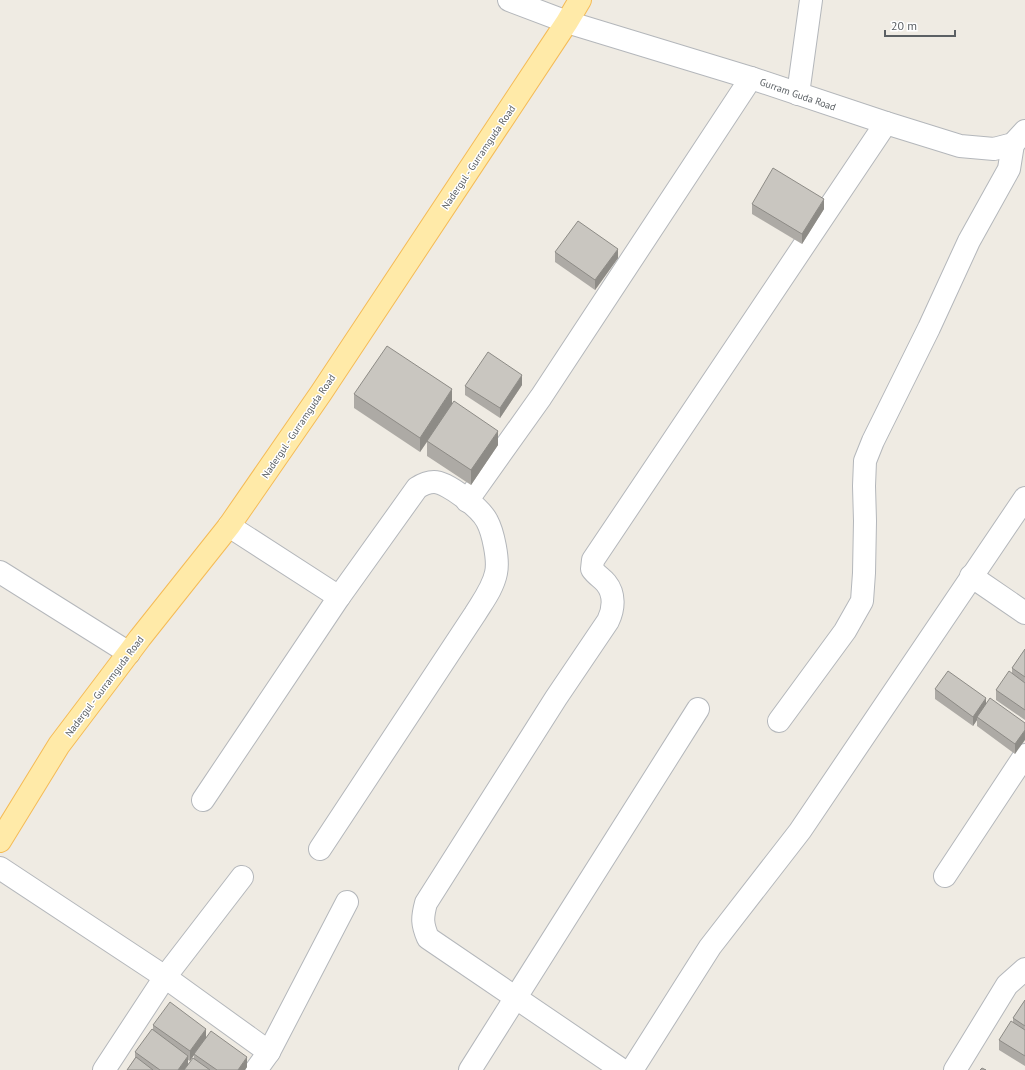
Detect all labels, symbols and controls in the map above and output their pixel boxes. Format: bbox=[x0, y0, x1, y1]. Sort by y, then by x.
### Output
scale bar bbox=[885, 12, 955, 38]
text: 20 m bbox=[891, 18, 917, 33]
street label: Gurram Guda Road bbox=[758, 75, 838, 114]
street label: Nadergul - Gurramguda Road bbox=[439, 103, 518, 212]
street label: Nadergul - Gurramguda Road bbox=[259, 372, 338, 481]
street label: Nadergul - Gurramguda Road bbox=[62, 633, 147, 739]

